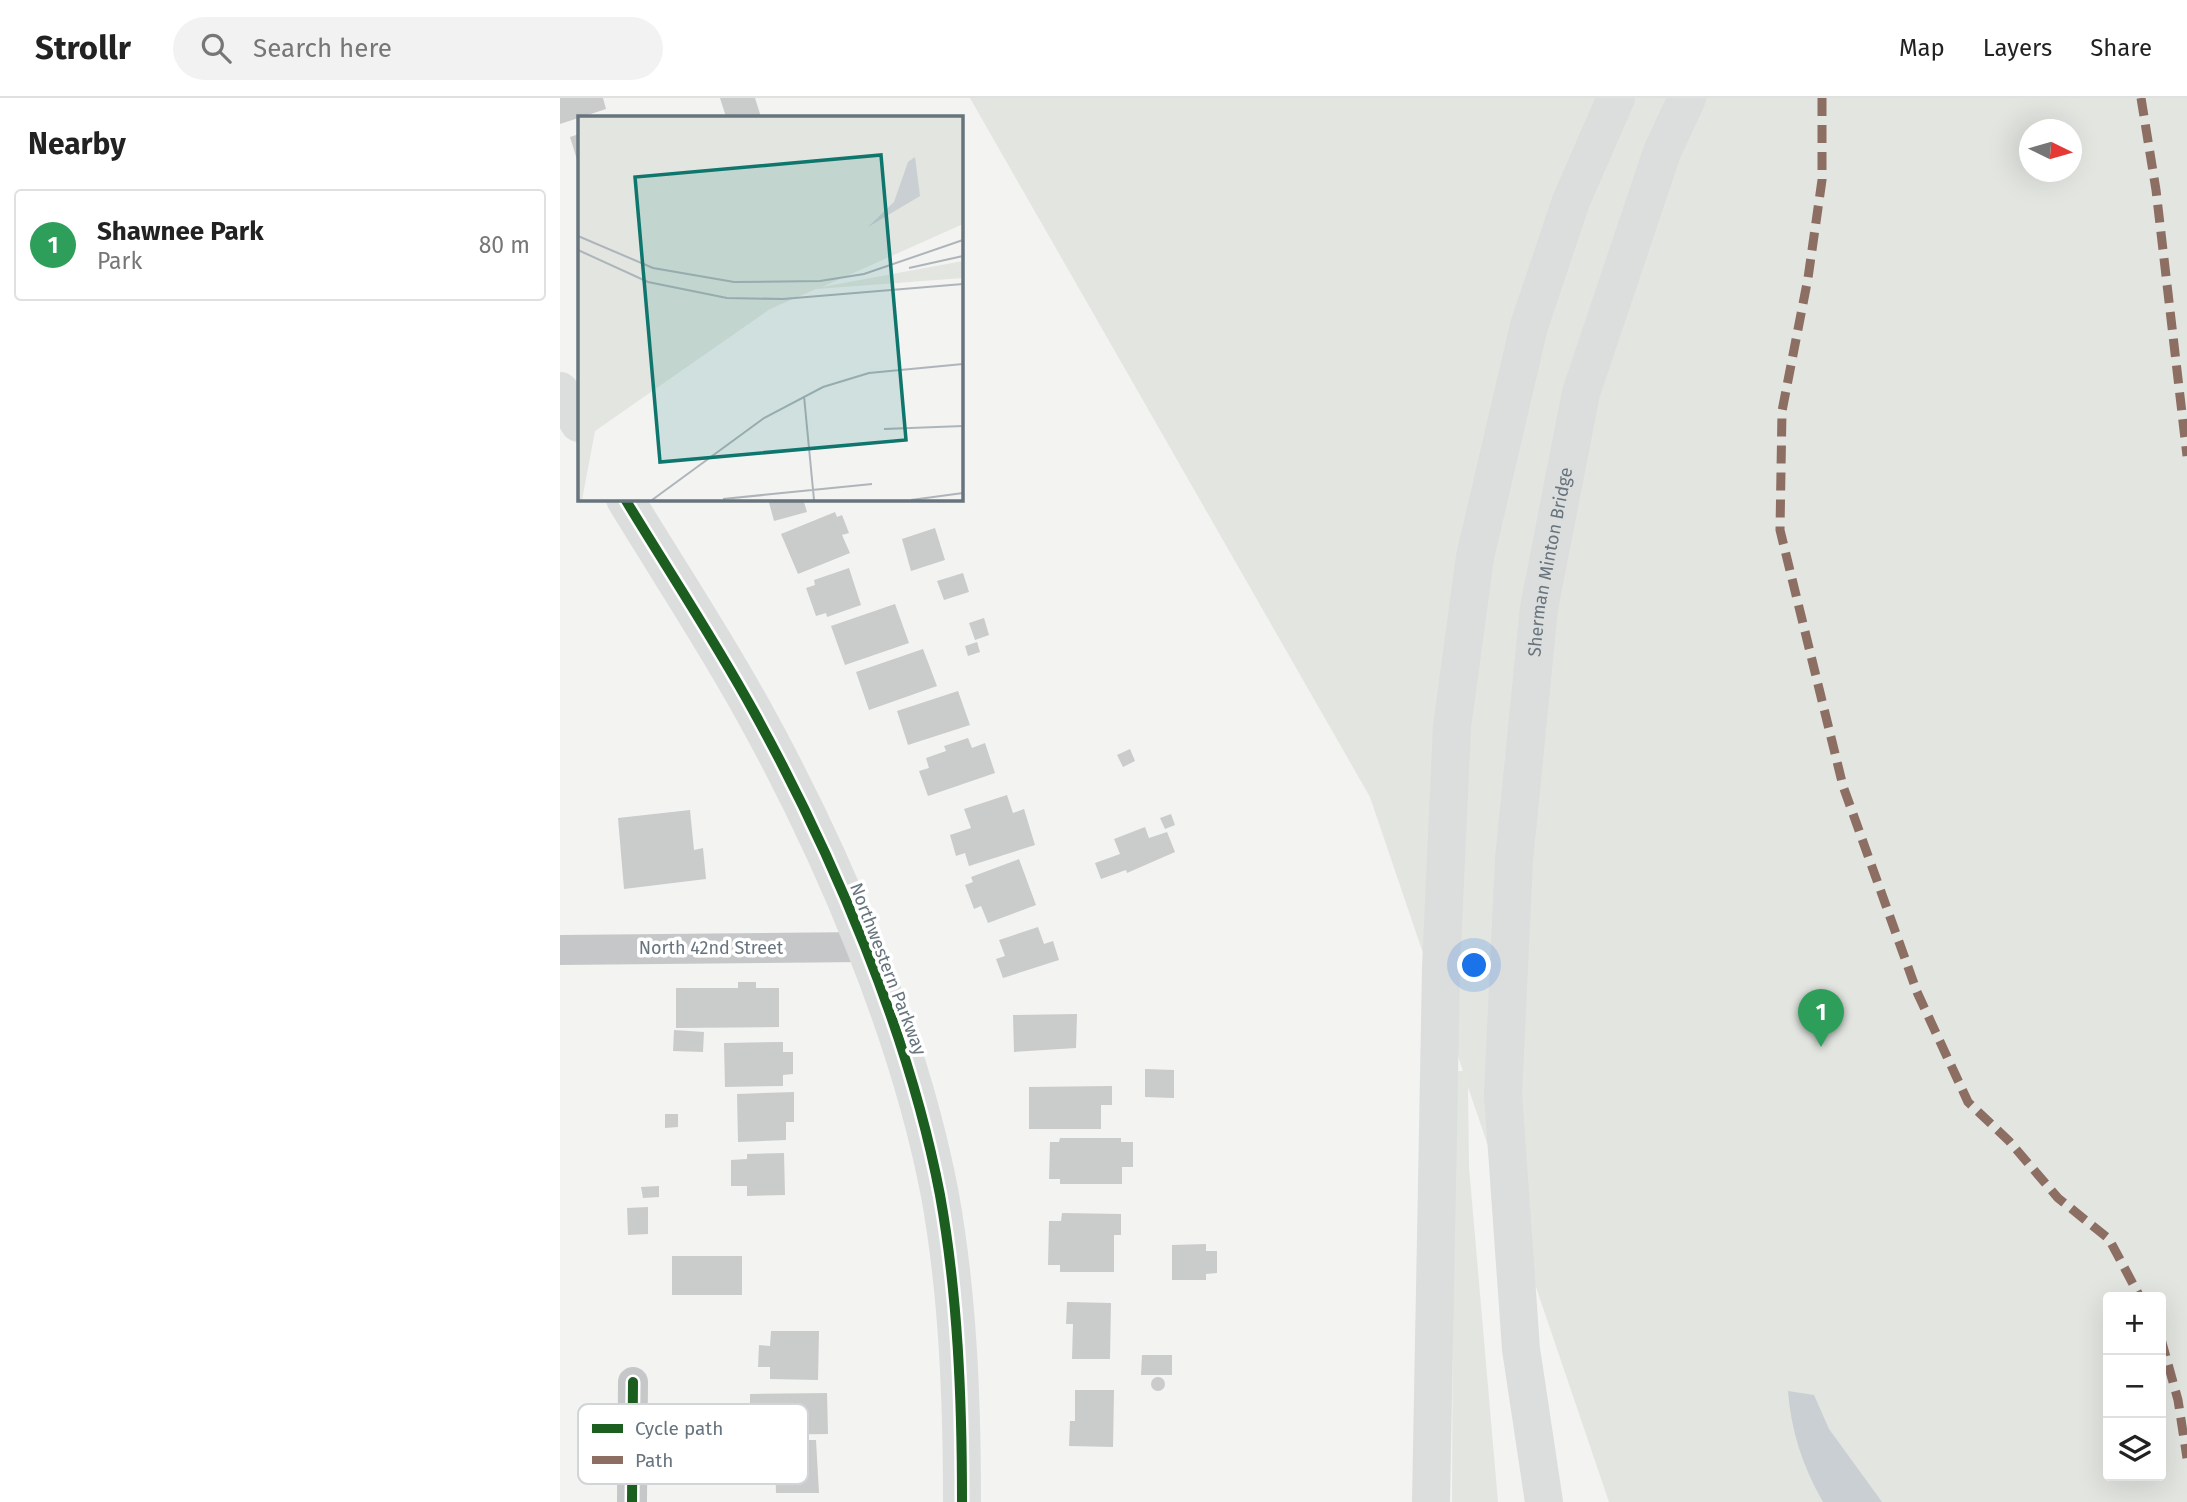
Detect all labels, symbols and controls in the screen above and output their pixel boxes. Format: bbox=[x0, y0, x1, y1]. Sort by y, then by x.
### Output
search box bbox=[173, 17, 663, 80]
text: Strollr bbox=[35, 28, 131, 68]
icon: search bbox=[197, 29, 235, 67]
text: Search here bbox=[253, 33, 392, 64]
text: Map bbox=[1899, 34, 1945, 62]
text: Layers bbox=[1983, 34, 2052, 62]
text: Share bbox=[2090, 34, 2152, 62]
inset map bbox=[578, 116, 962, 500]
north arrow bbox=[2019, 119, 2082, 182]
text: Nearby bbox=[28, 126, 126, 162]
text: Shawnee Park bbox=[97, 216, 264, 247]
text: 1 bbox=[48, 231, 58, 259]
text: 80 m bbox=[479, 231, 530, 259]
text: Park bbox=[97, 247, 142, 275]
street label: Sherman Minton Bridge bbox=[1523, 465, 1577, 658]
street label: Northwestern Parkway bbox=[845, 880, 931, 1058]
street label: North 42nd Street bbox=[639, 937, 784, 959]
your location bbox=[1457, 948, 1491, 982]
pin: 1 bbox=[1798, 989, 1844, 1047]
map controls bbox=[2103, 1292, 2166, 1481]
button: + bbox=[2103, 1292, 2166, 1355]
button: − bbox=[2103, 1355, 2166, 1418]
legend bbox=[578, 1404, 808, 1484]
text: Cycle path bbox=[635, 1417, 723, 1440]
button: layers bbox=[2103, 1418, 2166, 1481]
text: Path bbox=[635, 1449, 673, 1472]

